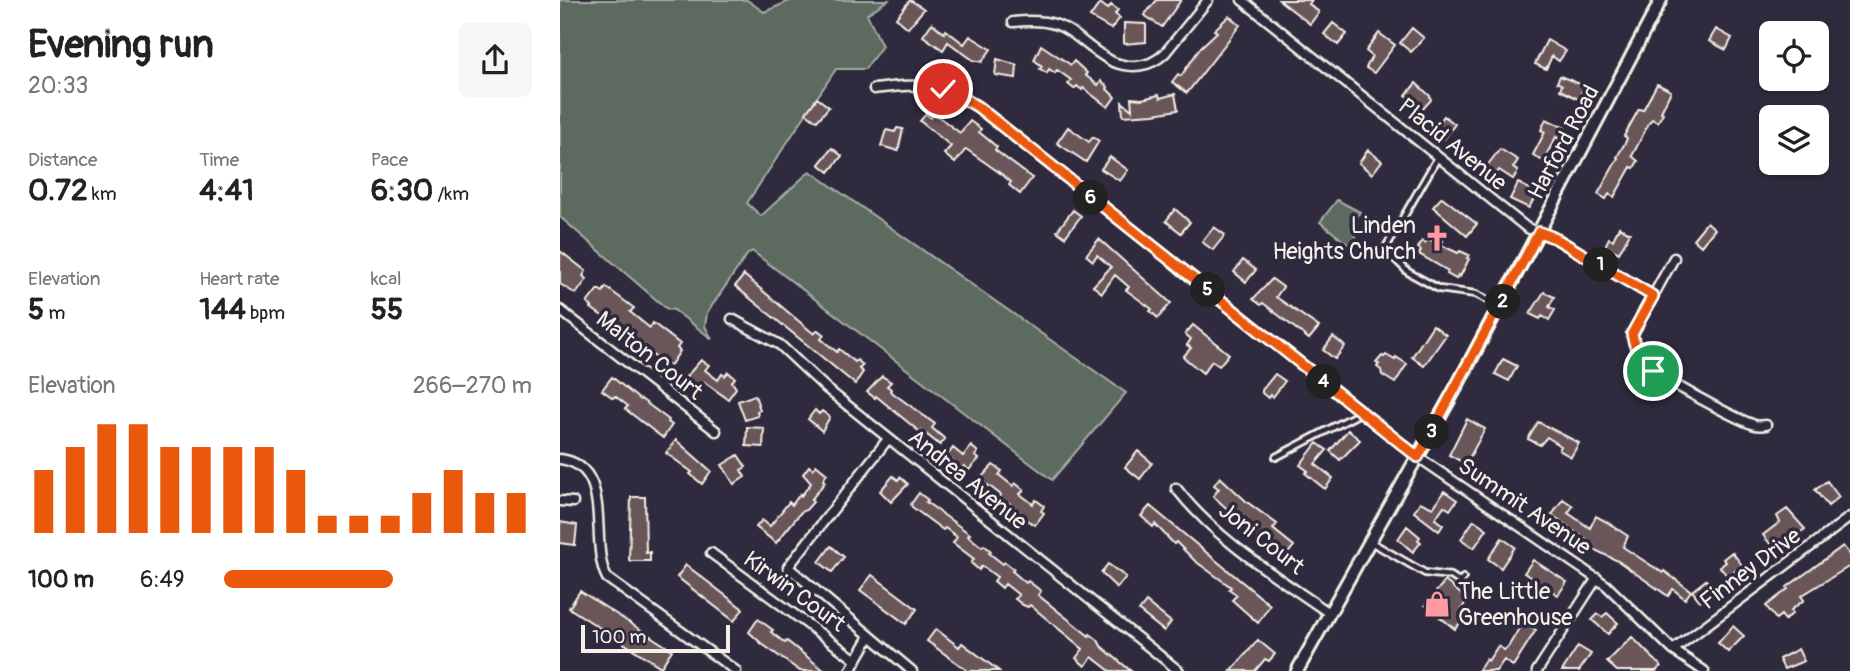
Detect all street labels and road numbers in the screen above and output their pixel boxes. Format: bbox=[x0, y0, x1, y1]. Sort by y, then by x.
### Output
street label: Harford Road bbox=[1521, 80, 1606, 204]
street label: Placid Avenue bbox=[1392, 92, 1513, 197]
street label: Malton Court bbox=[590, 305, 710, 407]
street label: Andrea Avenue bbox=[902, 423, 1034, 537]
street label: Summit Avenue bbox=[1453, 451, 1597, 562]
street label: Joni Court bbox=[1213, 496, 1311, 581]
street label: Finney Drive bbox=[1694, 521, 1807, 616]
street label: Kirwin Court bbox=[738, 545, 852, 639]

